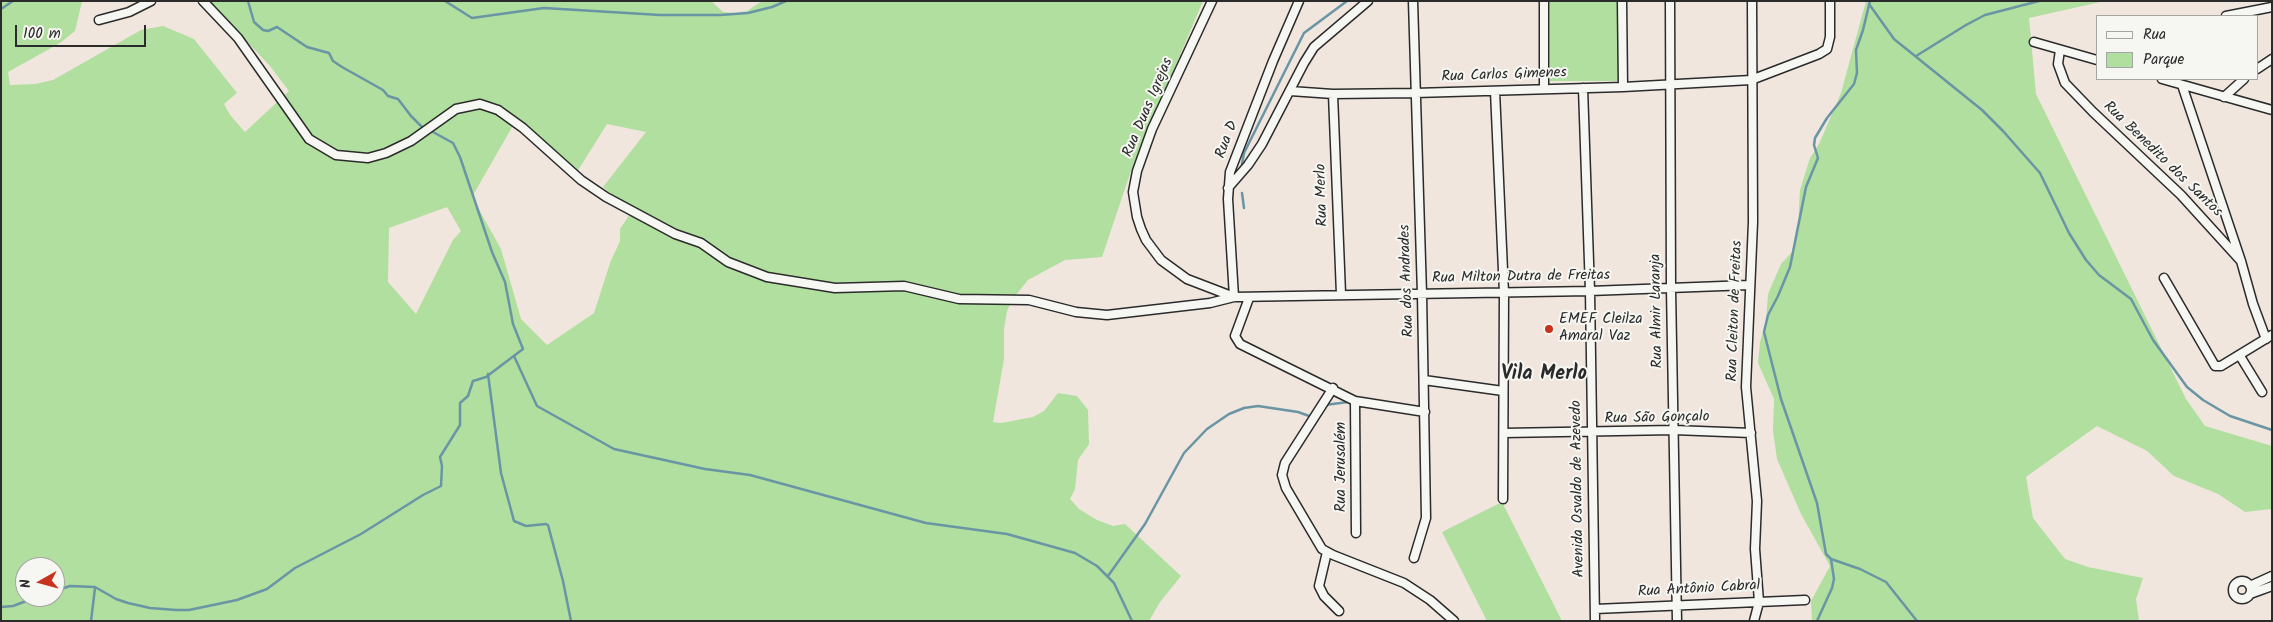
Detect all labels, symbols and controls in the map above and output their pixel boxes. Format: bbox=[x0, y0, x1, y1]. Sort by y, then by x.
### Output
scale bar bbox=[18, 15, 149, 47]
legend bbox=[2096, 15, 2258, 80]
text: 100 m bbox=[23, 22, 61, 46]
text: Rua bbox=[2143, 23, 2166, 47]
text: Parque bbox=[2143, 48, 2184, 72]
street label: Rua Duas Igrejas bbox=[1120, 56, 1178, 160]
street label: Rua Carlos Gimenes bbox=[1441, 65, 1567, 87]
street label: Rua Benedito dos Santos bbox=[2099, 99, 2225, 221]
street label: Rua D bbox=[1213, 119, 1243, 161]
street label: Rua Merlo bbox=[1313, 163, 1333, 227]
street label: Rua dos Andrades bbox=[1397, 224, 1419, 338]
street label: Rua Cleiton de Freitas bbox=[1725, 240, 1747, 382]
street label: Rua Almir Laranja bbox=[1648, 254, 1668, 368]
street label: Rua Milton Dutra de Freitas bbox=[1432, 267, 1610, 289]
place label: EMEF Cleilza Amaral Vaz bbox=[1559, 311, 1643, 346]
marker: EMEF Cleilza Amaral Vaz bbox=[1543, 323, 1555, 335]
district label: Vila Merlo bbox=[1501, 364, 1587, 388]
street label: Avenida Osvaldo de Azevedo bbox=[1568, 400, 1590, 578]
street label: Rua São Gonçalo bbox=[1604, 409, 1710, 429]
street label: Rua Jerusalém bbox=[1333, 422, 1351, 512]
north arrow bbox=[15, 557, 65, 607]
text: N bbox=[15, 578, 38, 589]
street label: Rua Antônio Cabral bbox=[1637, 578, 1761, 602]

